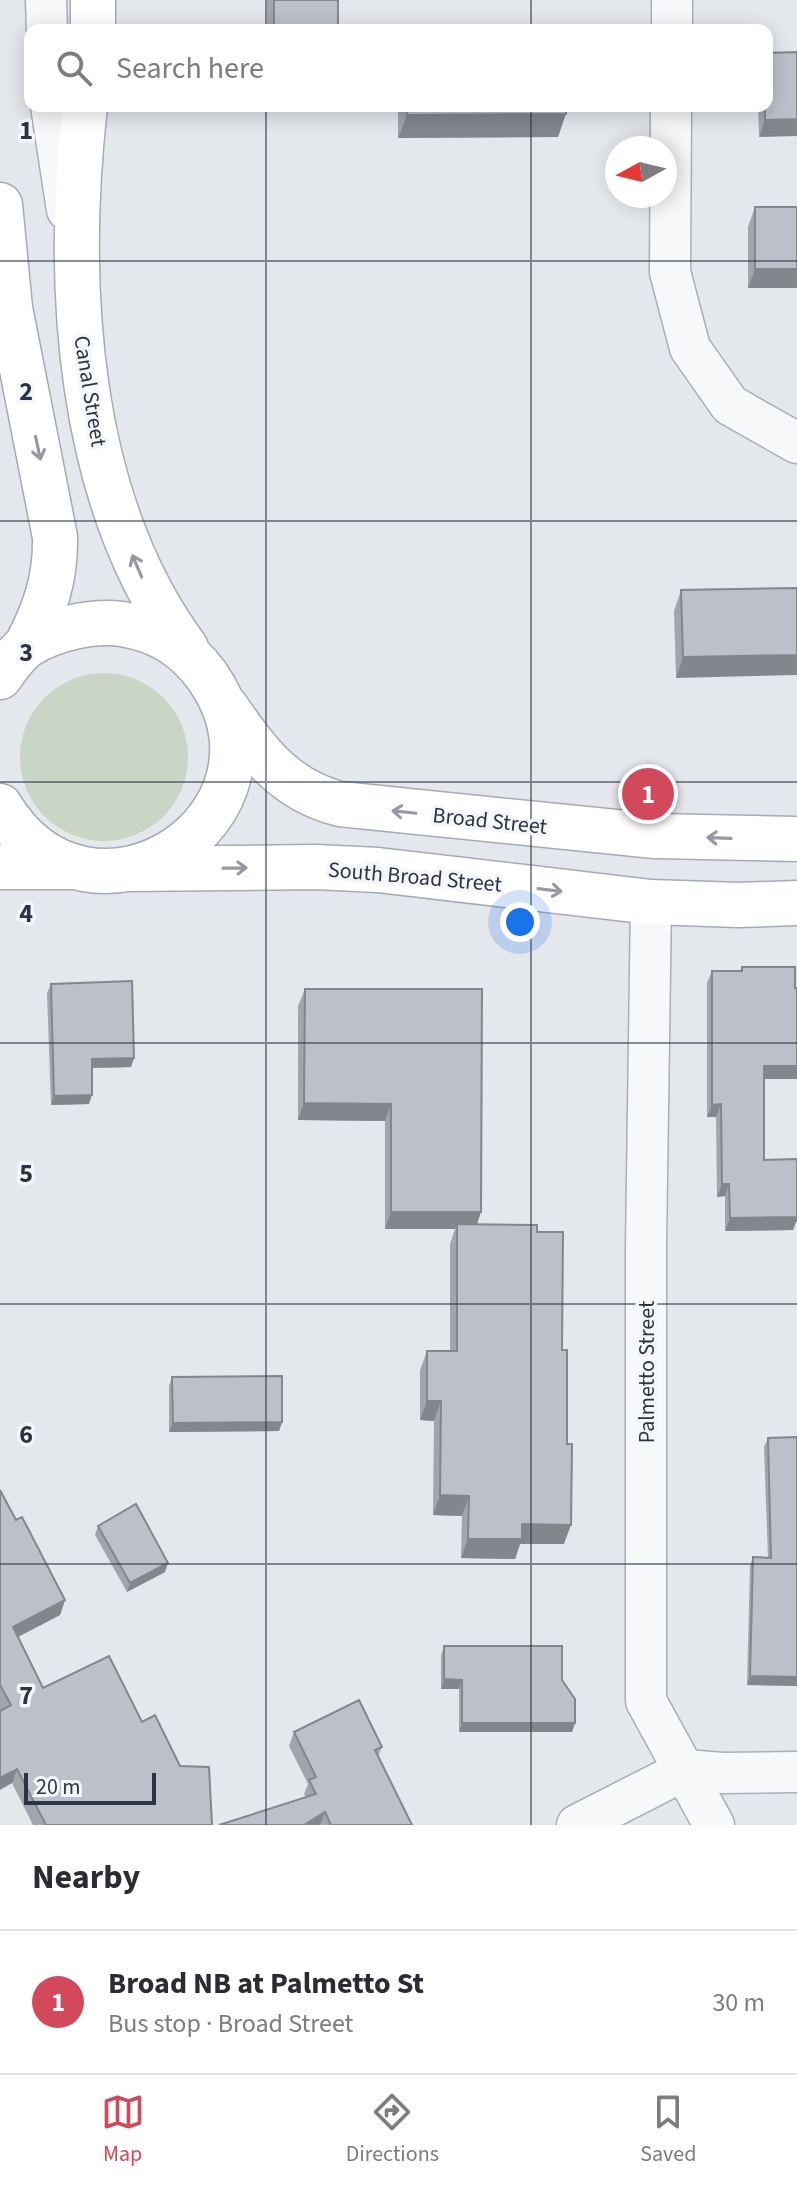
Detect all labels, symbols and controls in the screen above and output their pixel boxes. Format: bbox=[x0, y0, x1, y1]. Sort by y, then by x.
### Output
search box bbox=[24, 24, 773, 112]
icon: search bbox=[52, 46, 96, 90]
text: Search here bbox=[116, 47, 264, 90]
text: 1 bbox=[19, 112, 33, 149]
north arrow bbox=[605, 136, 677, 208]
street label: Canal Street bbox=[65, 333, 115, 449]
text: 2 bbox=[19, 373, 33, 410]
one-way arrow bbox=[31, 435, 46, 460]
one-way arrow bbox=[129, 554, 144, 578]
text: 3 bbox=[19, 634, 33, 671]
pin: 1 bbox=[622, 764, 674, 824]
street label: Broad Street bbox=[431, 799, 549, 843]
one-way arrow bbox=[391, 804, 418, 819]
one-way arrow bbox=[706, 831, 733, 846]
street label: South Broad Street bbox=[327, 853, 504, 901]
one-way arrow bbox=[221, 860, 248, 876]
one-way arrow bbox=[536, 882, 562, 897]
text: 4 bbox=[19, 895, 33, 932]
your location bbox=[500, 902, 540, 942]
text: 5 bbox=[19, 1155, 33, 1192]
street label: Palmetto Street bbox=[631, 1300, 663, 1443]
text: 6 bbox=[19, 1416, 33, 1453]
text: 7 bbox=[19, 1677, 33, 1714]
scale bar bbox=[24, 1769, 156, 1805]
text: 20 m bbox=[36, 1771, 81, 1803]
text: Nearby bbox=[32, 1853, 140, 1902]
text: Broad NB at Palmetto St bbox=[108, 1962, 424, 2005]
text: 1 bbox=[51, 1984, 65, 2021]
text: 30 m bbox=[712, 1984, 765, 2021]
text: Bus stop · Broad Street bbox=[108, 2005, 353, 2042]
tab: Map bbox=[101, 2090, 145, 2170]
tab: Directions bbox=[346, 2090, 439, 2170]
tab: Saved bbox=[640, 2090, 696, 2170]

